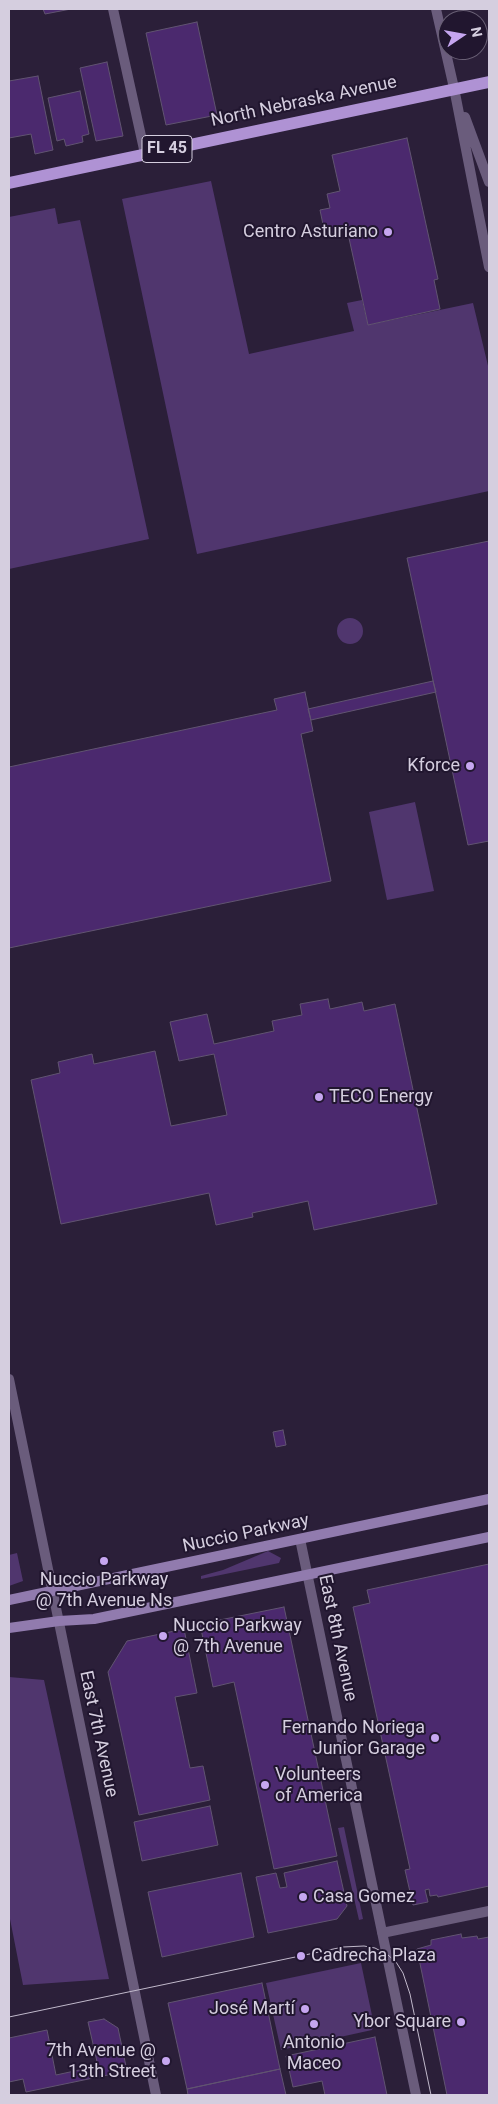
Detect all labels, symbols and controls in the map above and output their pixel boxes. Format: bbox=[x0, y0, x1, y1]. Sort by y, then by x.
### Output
north arrow bbox=[438, 10, 488, 60]
text: N bbox=[468, 26, 486, 39]
street label: North Nebraska Avenue bbox=[209, 72, 399, 132]
road number: FL 45 bbox=[142, 136, 192, 162]
place label: Centro Asturiano bbox=[243, 221, 378, 243]
marker: Centro Asturiano bbox=[382, 226, 394, 238]
place label: Kforce bbox=[407, 755, 460, 777]
marker: Kforce bbox=[464, 760, 476, 772]
place label: TECO Energy bbox=[329, 1086, 433, 1108]
marker: TECO Energy bbox=[313, 1091, 325, 1103]
street label: Nuccio Parkway bbox=[181, 1510, 311, 1558]
marker: Nuccio Parkway @ 7th Avenue Ns bbox=[98, 1555, 110, 1567]
place label: Nuccio Parkway @ 7th Avenue Ns bbox=[36, 1569, 172, 1612]
street label: East 8th Avenue bbox=[313, 1573, 361, 1703]
place label: Nuccio Parkway @ 7th Avenue bbox=[173, 1615, 302, 1658]
marker: Nuccio Parkway @ 7th Avenue bbox=[157, 1630, 169, 1642]
street label: East 7th Avenue bbox=[74, 1669, 122, 1799]
place label: Fernando Noriega Junior Garage bbox=[282, 1717, 425, 1760]
marker: Fernando Noriega Junior Garage bbox=[429, 1732, 441, 1744]
place label: Volunteers of America bbox=[275, 1764, 363, 1806]
marker: Volunteers of America bbox=[259, 1779, 271, 1791]
place label: Casa Gomez bbox=[313, 1886, 415, 1908]
marker: Casa Gomez bbox=[297, 1891, 309, 1903]
place label: Cadrecha Plaza bbox=[311, 1945, 436, 1967]
marker: Cadrecha Plaza bbox=[295, 1950, 307, 1962]
place label: José Martí bbox=[209, 1998, 295, 2020]
marker: José Martí bbox=[299, 2003, 311, 2015]
place label: Ybor Square bbox=[353, 2011, 451, 2033]
marker: Ybor Square bbox=[455, 2016, 467, 2028]
marker: Antonio Maceo bbox=[308, 2018, 320, 2030]
place label: Antonio Maceo bbox=[283, 2032, 345, 2074]
place label: 7th Avenue @ 13th Street bbox=[46, 2040, 156, 2082]
marker: 7th Avenue @ 13th Street bbox=[160, 2055, 172, 2067]

